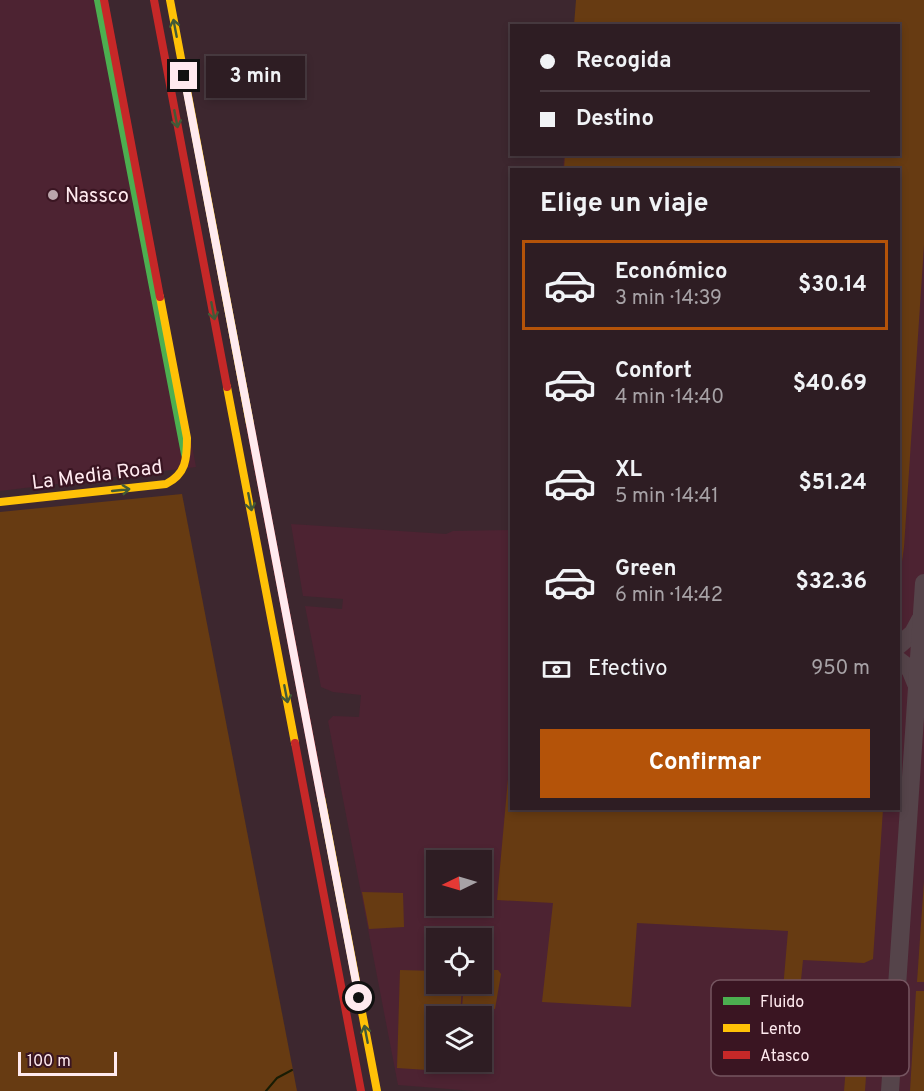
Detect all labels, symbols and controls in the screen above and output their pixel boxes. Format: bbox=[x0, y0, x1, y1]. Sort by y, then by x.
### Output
one-way arrow bbox=[169, 18, 180, 38]
text: Recogida bbox=[576, 48, 671, 75]
callout: 3 min bbox=[205, 55, 304, 97]
route end bbox=[170, 62, 197, 89]
text: 3 min bbox=[229, 64, 282, 90]
text: Destino bbox=[576, 106, 654, 133]
one-way arrow bbox=[171, 109, 182, 129]
place label: Nassco bbox=[65, 184, 129, 210]
text: Elige un viaje bbox=[540, 187, 709, 221]
marker: Nassco bbox=[46, 188, 60, 202]
icon: car bbox=[543, 258, 597, 312]
text: Económico bbox=[615, 259, 728, 286]
text: $30.14 bbox=[798, 272, 867, 299]
text: 3 min · 14:39 bbox=[615, 286, 722, 312]
one-way arrow bbox=[208, 301, 219, 320]
icon: car bbox=[543, 357, 597, 411]
text: Confort bbox=[615, 358, 692, 385]
text: $40.69 bbox=[793, 371, 867, 398]
text: 4 min · 14:40 bbox=[615, 385, 724, 411]
street label: La Media Road bbox=[30, 455, 164, 497]
icon: car bbox=[543, 456, 597, 510]
text: XL bbox=[615, 457, 642, 484]
text: $51.24 bbox=[798, 470, 867, 497]
one-way arrow bbox=[110, 484, 130, 495]
text: 5 min · 14:41 bbox=[615, 484, 719, 510]
one-way arrow bbox=[245, 492, 256, 512]
icon: car bbox=[543, 555, 597, 609]
text: Green bbox=[615, 556, 677, 583]
text: $32.36 bbox=[795, 569, 867, 596]
text: 6 min · 14:42 bbox=[615, 583, 723, 609]
icon: cash bbox=[540, 653, 573, 686]
text: Efectivo bbox=[588, 656, 668, 683]
text: 950 m bbox=[811, 656, 870, 682]
one-way arrow bbox=[281, 684, 292, 703]
button: Confirmar bbox=[540, 729, 870, 798]
north arrow bbox=[426, 850, 492, 916]
map controls bbox=[426, 850, 492, 1072]
button: locate bbox=[426, 928, 492, 994]
legend bbox=[711, 980, 909, 1076]
route start bbox=[345, 984, 372, 1011]
text: Fluido bbox=[760, 993, 804, 1013]
button: layers bbox=[426, 1006, 492, 1072]
text: Lento bbox=[760, 1020, 801, 1040]
one-way arrow bbox=[360, 1024, 371, 1044]
text: Atasco bbox=[760, 1047, 809, 1067]
scale bar bbox=[18, 1049, 117, 1076]
text: 100 m bbox=[27, 1052, 71, 1072]

